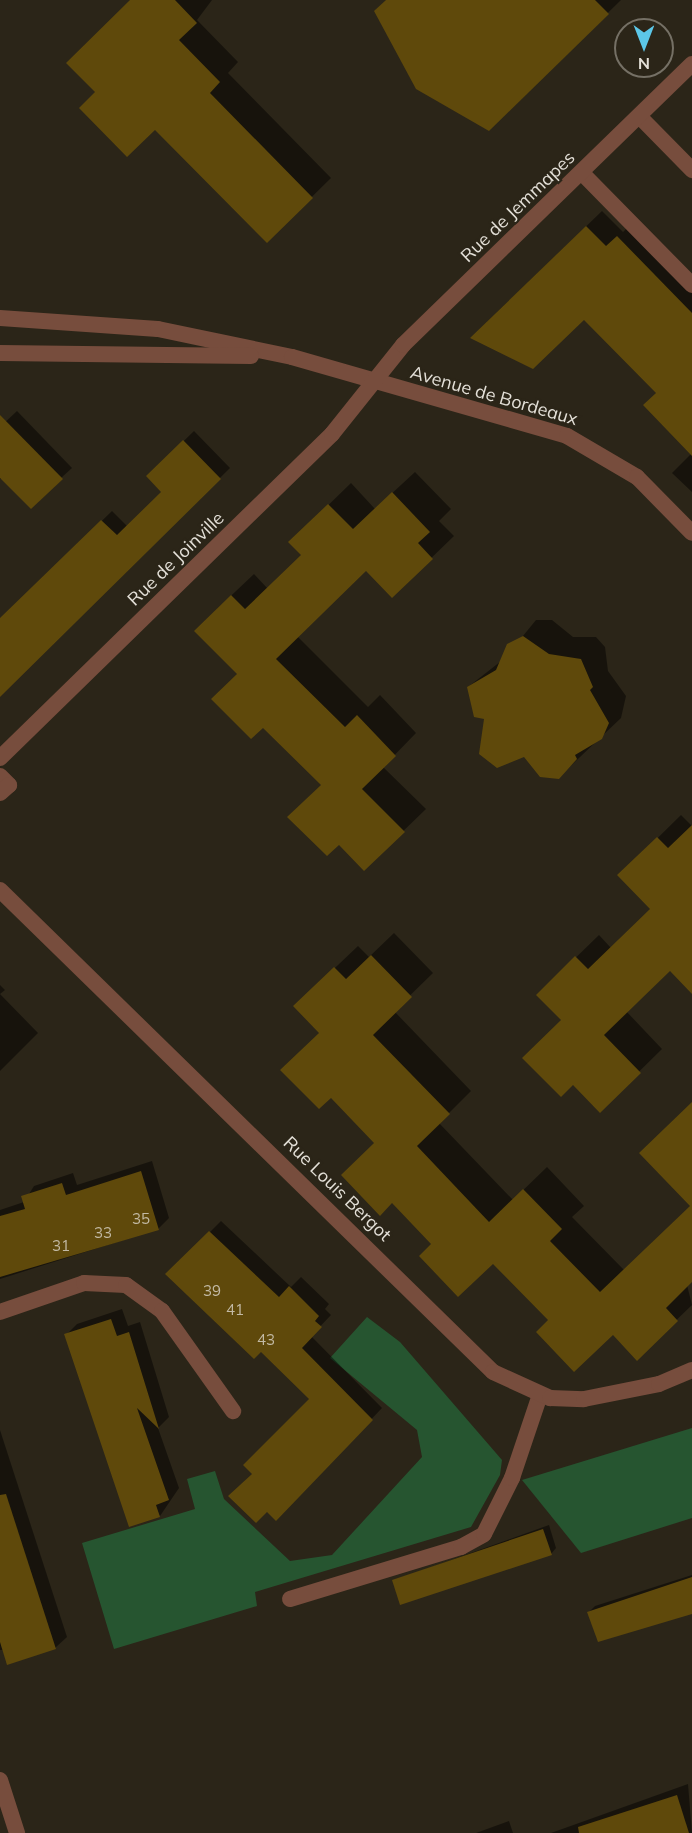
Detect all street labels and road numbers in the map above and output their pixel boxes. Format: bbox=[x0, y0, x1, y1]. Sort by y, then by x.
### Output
street label: Rue de Jemmapes bbox=[456, 147, 580, 267]
street label: Avenue de Bordeaux bbox=[408, 362, 580, 430]
street label: Rue de Joinville bbox=[123, 508, 229, 610]
street label: Rue Louis Bergot bbox=[279, 1132, 395, 1246]

